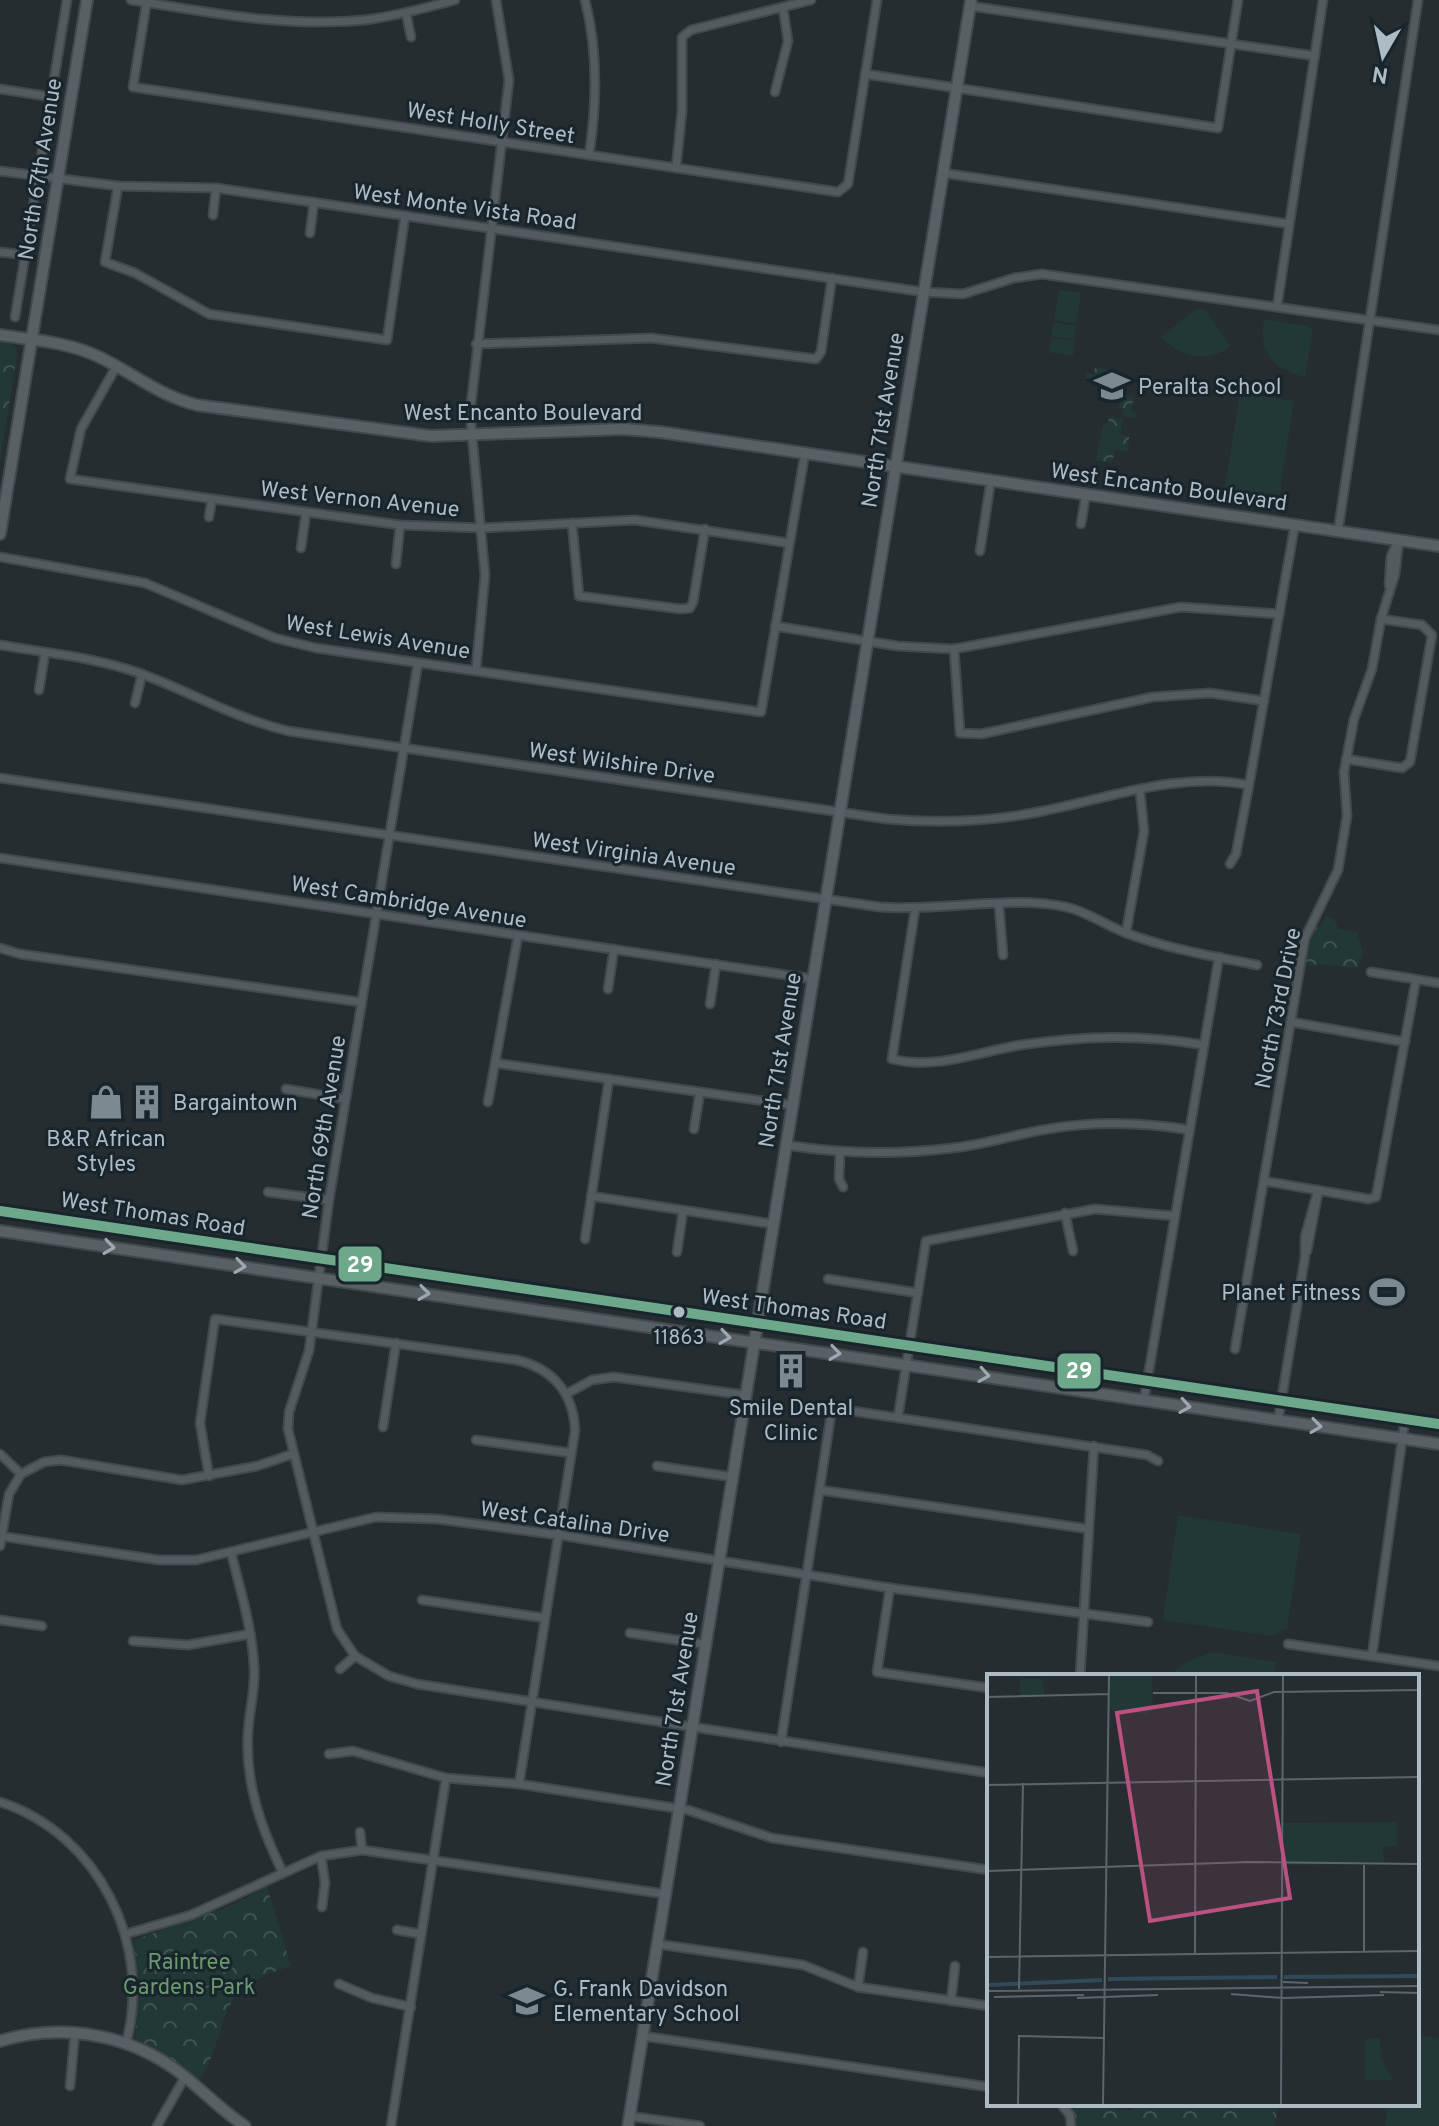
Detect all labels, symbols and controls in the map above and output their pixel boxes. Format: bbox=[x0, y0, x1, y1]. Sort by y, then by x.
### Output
north arrow bbox=[1343, 16, 1423, 96]
text: N bbox=[1370, 59, 1390, 88]
street label: North 67th Avenue bbox=[14, 77, 69, 262]
street label: West Holly Street bbox=[405, 98, 577, 151]
street label: West Monte Vista Road bbox=[351, 179, 578, 238]
street label: North 71st Avenue bbox=[857, 331, 912, 510]
school or university icon: Peralta School bbox=[1093, 367, 1131, 405]
place label: Peralta School bbox=[1138, 375, 1281, 402]
street label: West Encanto Boulevard bbox=[404, 401, 642, 428]
street label: West Encanto Boulevard bbox=[1049, 458, 1289, 518]
street label: West Vernon Avenue bbox=[259, 477, 461, 524]
street label: West Lewis Avenue bbox=[283, 611, 472, 666]
street label: West Wilshire Drive bbox=[527, 738, 717, 791]
street label: West Virginia Avenue bbox=[530, 828, 737, 883]
street label: West Cambridge Avenue bbox=[289, 871, 529, 935]
street label: North 73rd Drive bbox=[1251, 926, 1308, 1091]
street label: North 71st Avenue bbox=[754, 971, 809, 1150]
street label: North 69th Avenue bbox=[298, 1034, 353, 1221]
shop icon: B&R African Styles bbox=[87, 1083, 125, 1121]
building icon: Bargaintown bbox=[128, 1083, 166, 1121]
place label: Bargaintown bbox=[173, 1091, 298, 1118]
place label: B&R African Styles bbox=[46, 1127, 166, 1179]
street label: West Thomas Road bbox=[58, 1188, 247, 1243]
one-way arrow bbox=[102, 1238, 116, 1255]
line badge: 29 bbox=[337, 1245, 383, 1283]
text: 29 bbox=[347, 1253, 373, 1280]
one-way arrow bbox=[233, 1257, 247, 1274]
sports icon: Planet Fitness bbox=[1368, 1273, 1406, 1311]
place label: Planet Fitness bbox=[1221, 1281, 1361, 1308]
one-way arrow bbox=[417, 1284, 431, 1301]
street label: West Thomas Road bbox=[699, 1284, 888, 1337]
marker: 11863 bbox=[671, 1304, 687, 1320]
place label: 11863 bbox=[653, 1326, 705, 1352]
one-way arrow bbox=[718, 1328, 732, 1345]
one-way arrow bbox=[828, 1344, 842, 1361]
building icon: Smile Dental Clinic bbox=[772, 1352, 810, 1390]
line badge: 29 bbox=[1056, 1352, 1102, 1390]
text: 29 bbox=[1066, 1359, 1092, 1386]
one-way arrow bbox=[977, 1366, 991, 1383]
place label: Smile Dental Clinic bbox=[729, 1396, 853, 1448]
one-way arrow bbox=[1179, 1397, 1192, 1414]
one-way arrow bbox=[1309, 1417, 1323, 1434]
street label: West Catalina Drive bbox=[478, 1497, 671, 1550]
street label: North 71st Avenue bbox=[651, 1610, 706, 1789]
inset map bbox=[987, 1674, 1419, 2106]
park label: Raintree Gardens Park bbox=[123, 1950, 255, 2002]
place label: G. Frank Davidson Elementary School bbox=[553, 1977, 740, 2029]
school or university icon: G. Frank Davidson Elementary School bbox=[508, 1982, 546, 2020]

